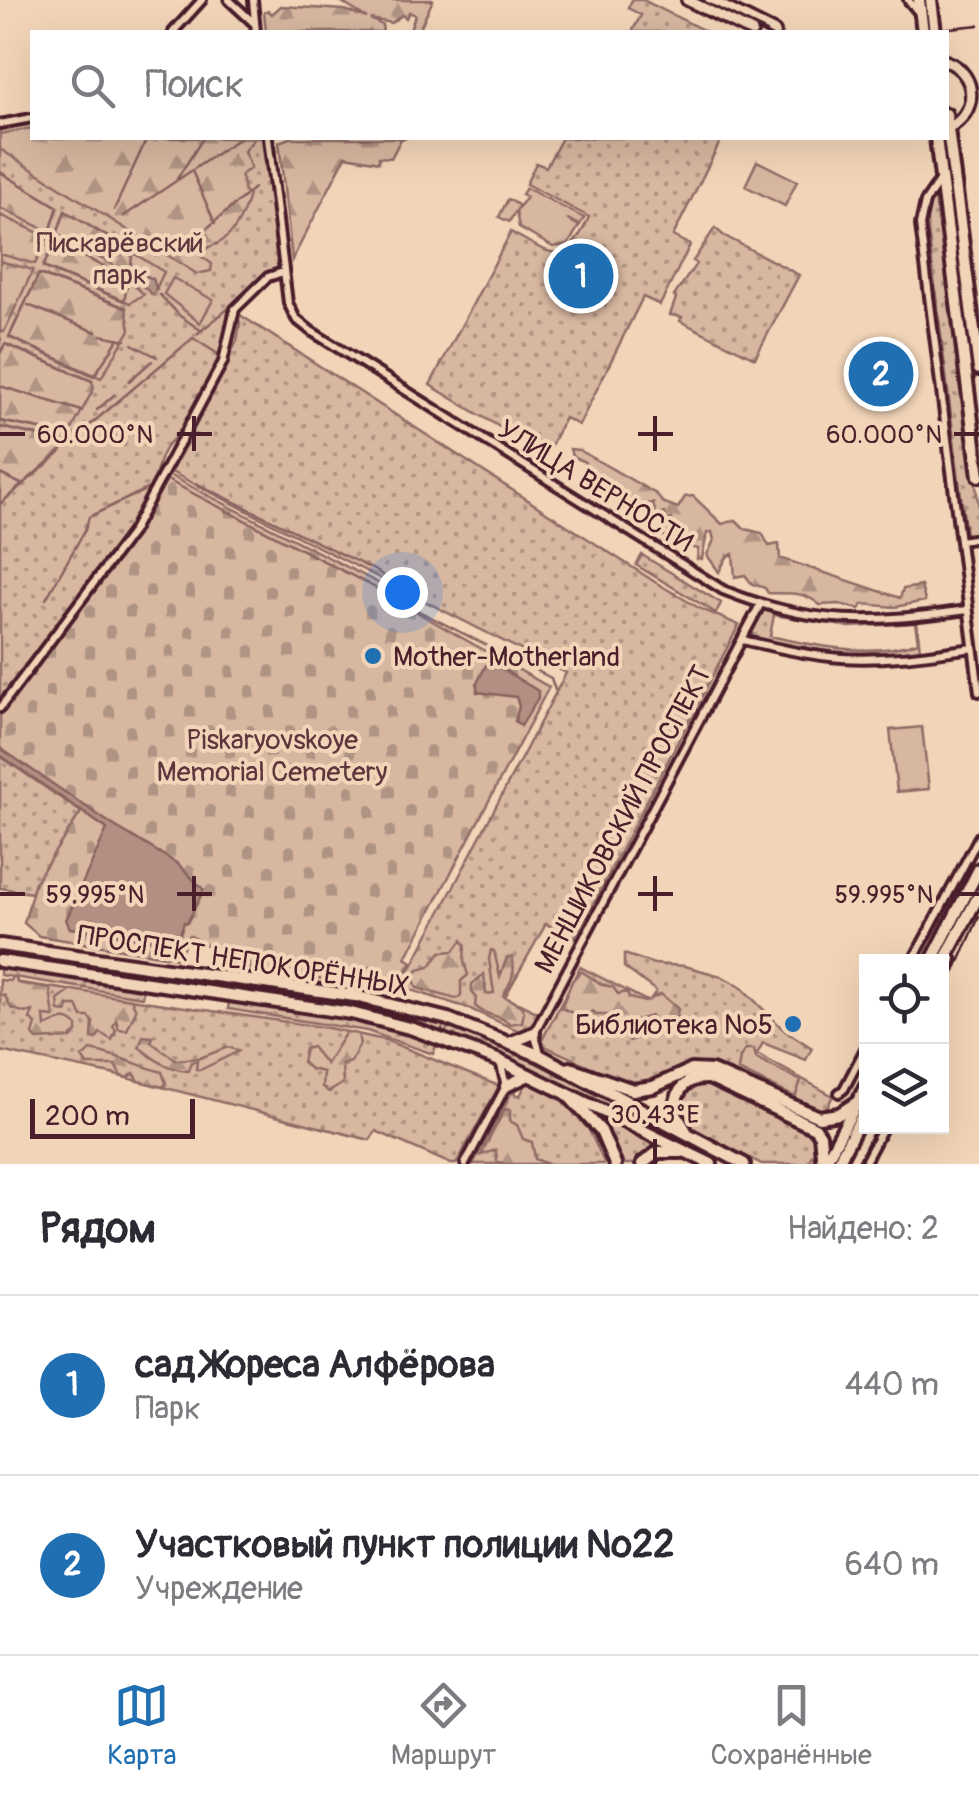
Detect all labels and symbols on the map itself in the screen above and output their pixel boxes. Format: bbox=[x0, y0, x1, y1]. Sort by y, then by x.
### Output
park label: Пискарёвский парк bbox=[36, 226, 204, 293]
pin: 1 bbox=[548, 238, 614, 314]
pin: 2 bbox=[848, 336, 914, 412]
street label: УЛИЦА ВЕРНОСТИ bbox=[491, 412, 699, 560]
text: 60.000°N bbox=[37, 420, 153, 451]
text: 60.000°N bbox=[826, 420, 942, 451]
your location bbox=[377, 567, 428, 618]
place label: Mother-Motherland bbox=[393, 640, 620, 675]
marker: Mother-Motherland bbox=[362, 645, 384, 667]
street label: МЕНШИКОВСКИЙ ПРОСПЕКТ bbox=[527, 660, 719, 980]
park label: Piskaryovskoye Memorial Cemetery bbox=[157, 723, 387, 790]
text: 59.995°N bbox=[45, 880, 145, 911]
text: 59.995°N bbox=[834, 880, 934, 911]
street label: ПРОСПЕКТ НЕПОКОРЁННЫХ bbox=[75, 918, 411, 1005]
place label: Библиотека №5 bbox=[575, 1008, 773, 1043]
marker: Библиотека №5 bbox=[782, 1013, 804, 1035]
scale bar bbox=[30, 1094, 195, 1138]
text: 30.43°E bbox=[611, 1100, 699, 1131]

